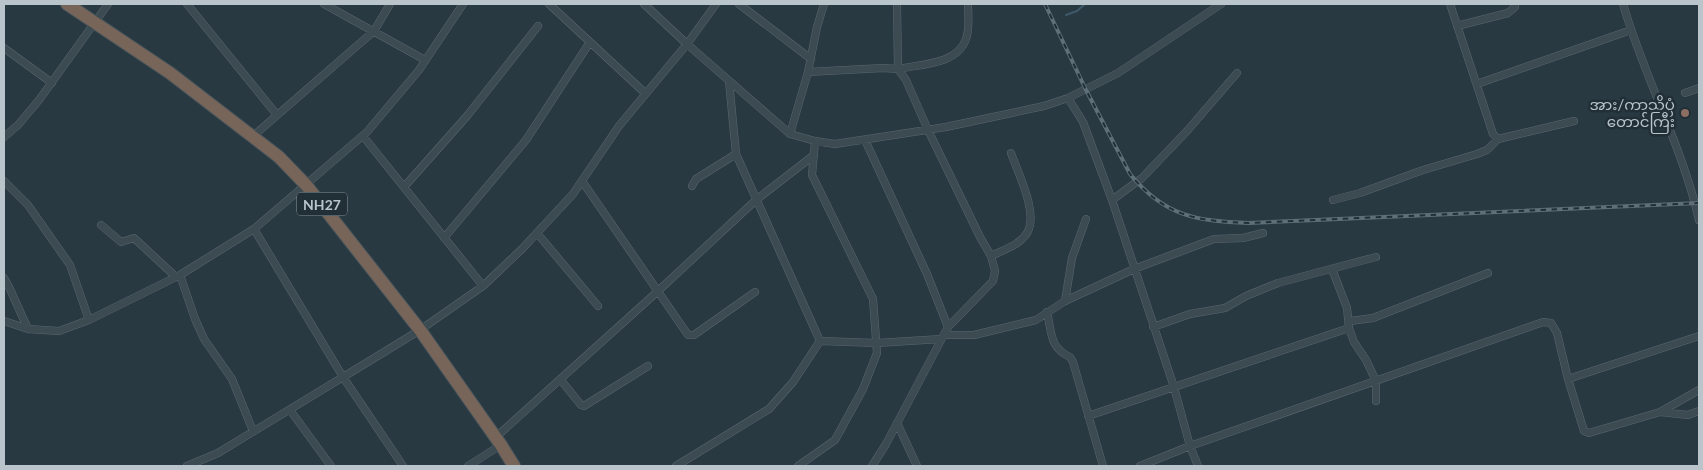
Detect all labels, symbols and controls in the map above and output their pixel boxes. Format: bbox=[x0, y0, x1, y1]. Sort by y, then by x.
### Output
place label: အား/ကာသိပ္ပံ တောင်ကြီး bbox=[1589, 95, 1675, 134]
marker: အား/ကာသိပ္ပံ တောင်ကြီး bbox=[1679, 107, 1691, 119]
road number: NH27 bbox=[297, 192, 347, 215]

